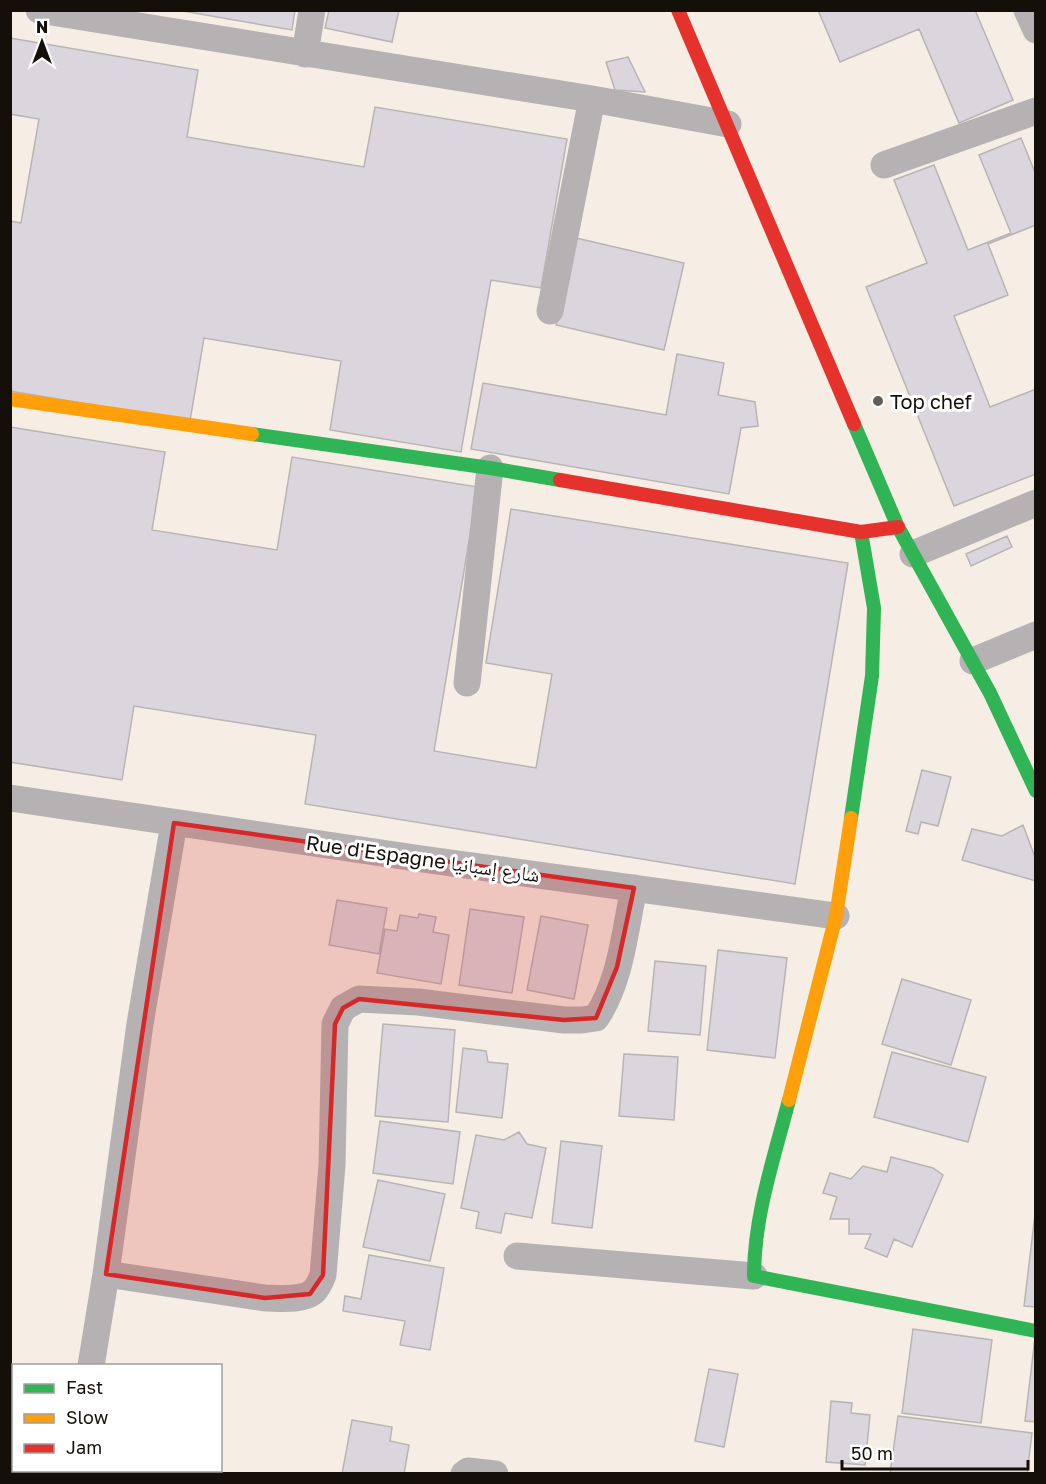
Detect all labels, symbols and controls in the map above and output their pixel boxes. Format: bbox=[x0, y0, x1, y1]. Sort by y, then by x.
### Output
north arrow bbox=[12, 12, 72, 72]
text: N bbox=[36, 17, 48, 37]
place label: Top chef bbox=[890, 389, 972, 413]
marker: Top chef bbox=[871, 394, 885, 408]
street label: Rue d'Espagne شارع إسبانيا bbox=[304, 830, 541, 889]
legend bbox=[12, 1364, 222, 1472]
text: Fast bbox=[66, 1376, 103, 1398]
text: Slow bbox=[66, 1406, 109, 1428]
scale bar bbox=[842, 1433, 1028, 1471]
text: Jam bbox=[66, 1436, 102, 1458]
text: 50 m bbox=[851, 1442, 893, 1464]

